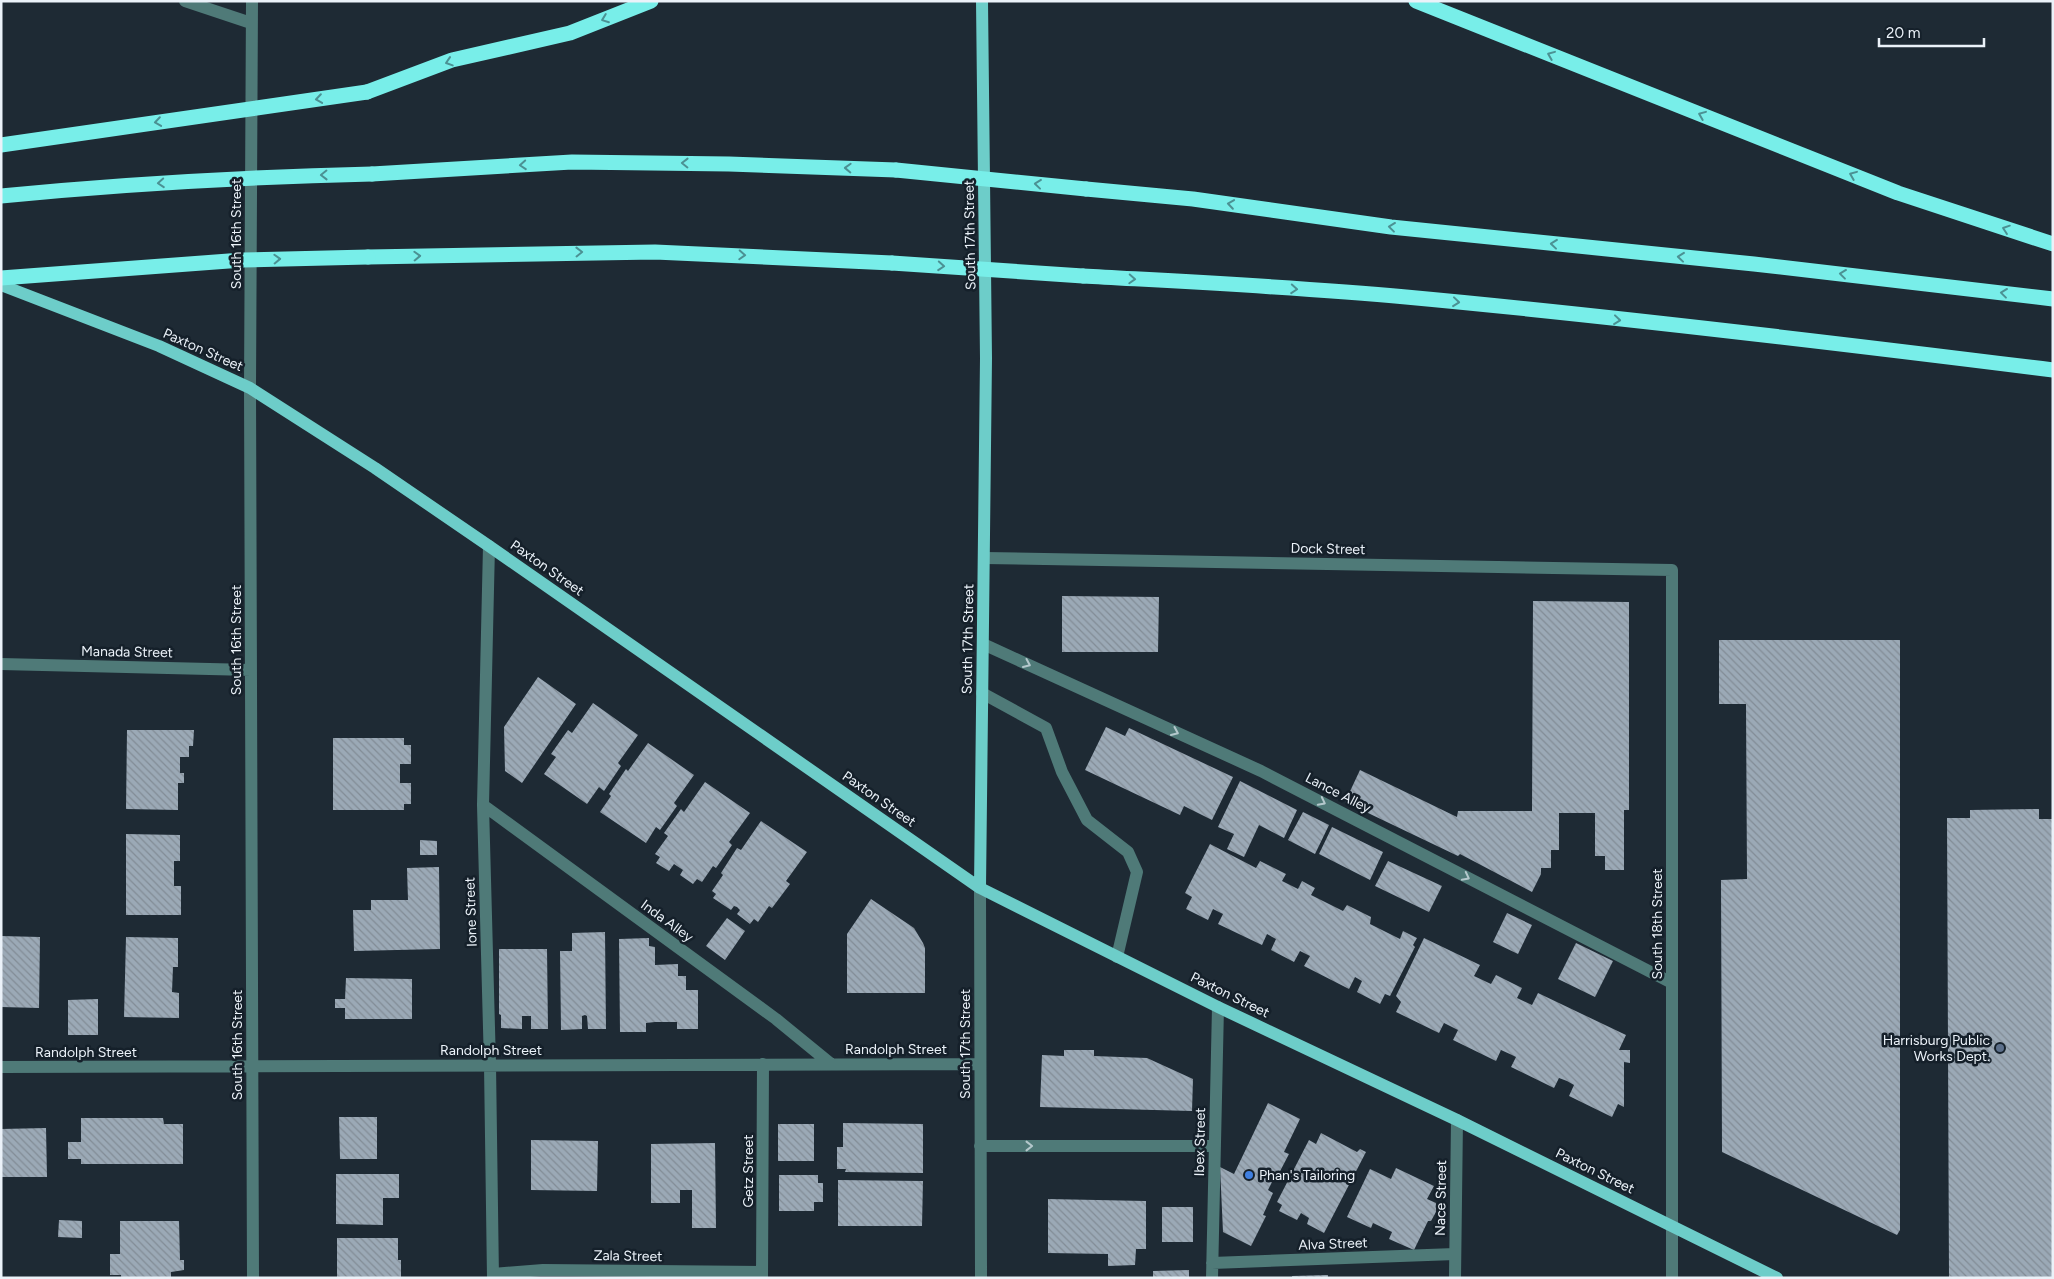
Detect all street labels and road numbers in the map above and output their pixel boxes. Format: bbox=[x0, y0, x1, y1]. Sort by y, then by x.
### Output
street label: South 16th Street bbox=[228, 179, 245, 289]
street label: South 17th Street bbox=[961, 180, 979, 290]
street label: Paxton Street bbox=[160, 325, 246, 375]
street label: Paxton Street bbox=[507, 536, 587, 600]
street label: Dock Street bbox=[1290, 540, 1366, 558]
street label: South 17th Street bbox=[959, 584, 977, 694]
street label: South 16th Street bbox=[228, 585, 245, 695]
street label: Manada Street bbox=[81, 643, 173, 661]
street label: Paxton Street bbox=[839, 767, 919, 831]
street label: Lance Alley bbox=[1302, 769, 1374, 817]
street label: South 18th Street bbox=[1649, 868, 1666, 980]
street label: Ione Street bbox=[461, 877, 481, 947]
street label: Inda Alley bbox=[637, 896, 697, 946]
street label: Paxton Street bbox=[1188, 969, 1272, 1021]
street label: South 17th Street bbox=[957, 989, 974, 1099]
street label: South 16th Street bbox=[229, 990, 246, 1100]
street label: Randolph Street bbox=[845, 1041, 947, 1058]
street label: Randolph Street bbox=[440, 1042, 542, 1059]
street label: Randolph Street bbox=[35, 1044, 137, 1061]
street label: Ibex Street bbox=[1191, 1107, 1209, 1177]
street label: Getz Street bbox=[740, 1134, 757, 1208]
street label: Paxton Street bbox=[1553, 1145, 1637, 1197]
street label: Nace Street bbox=[1432, 1160, 1450, 1236]
street label: Alva Street bbox=[1298, 1234, 1368, 1254]
street label: Zala Street bbox=[593, 1247, 663, 1265]

